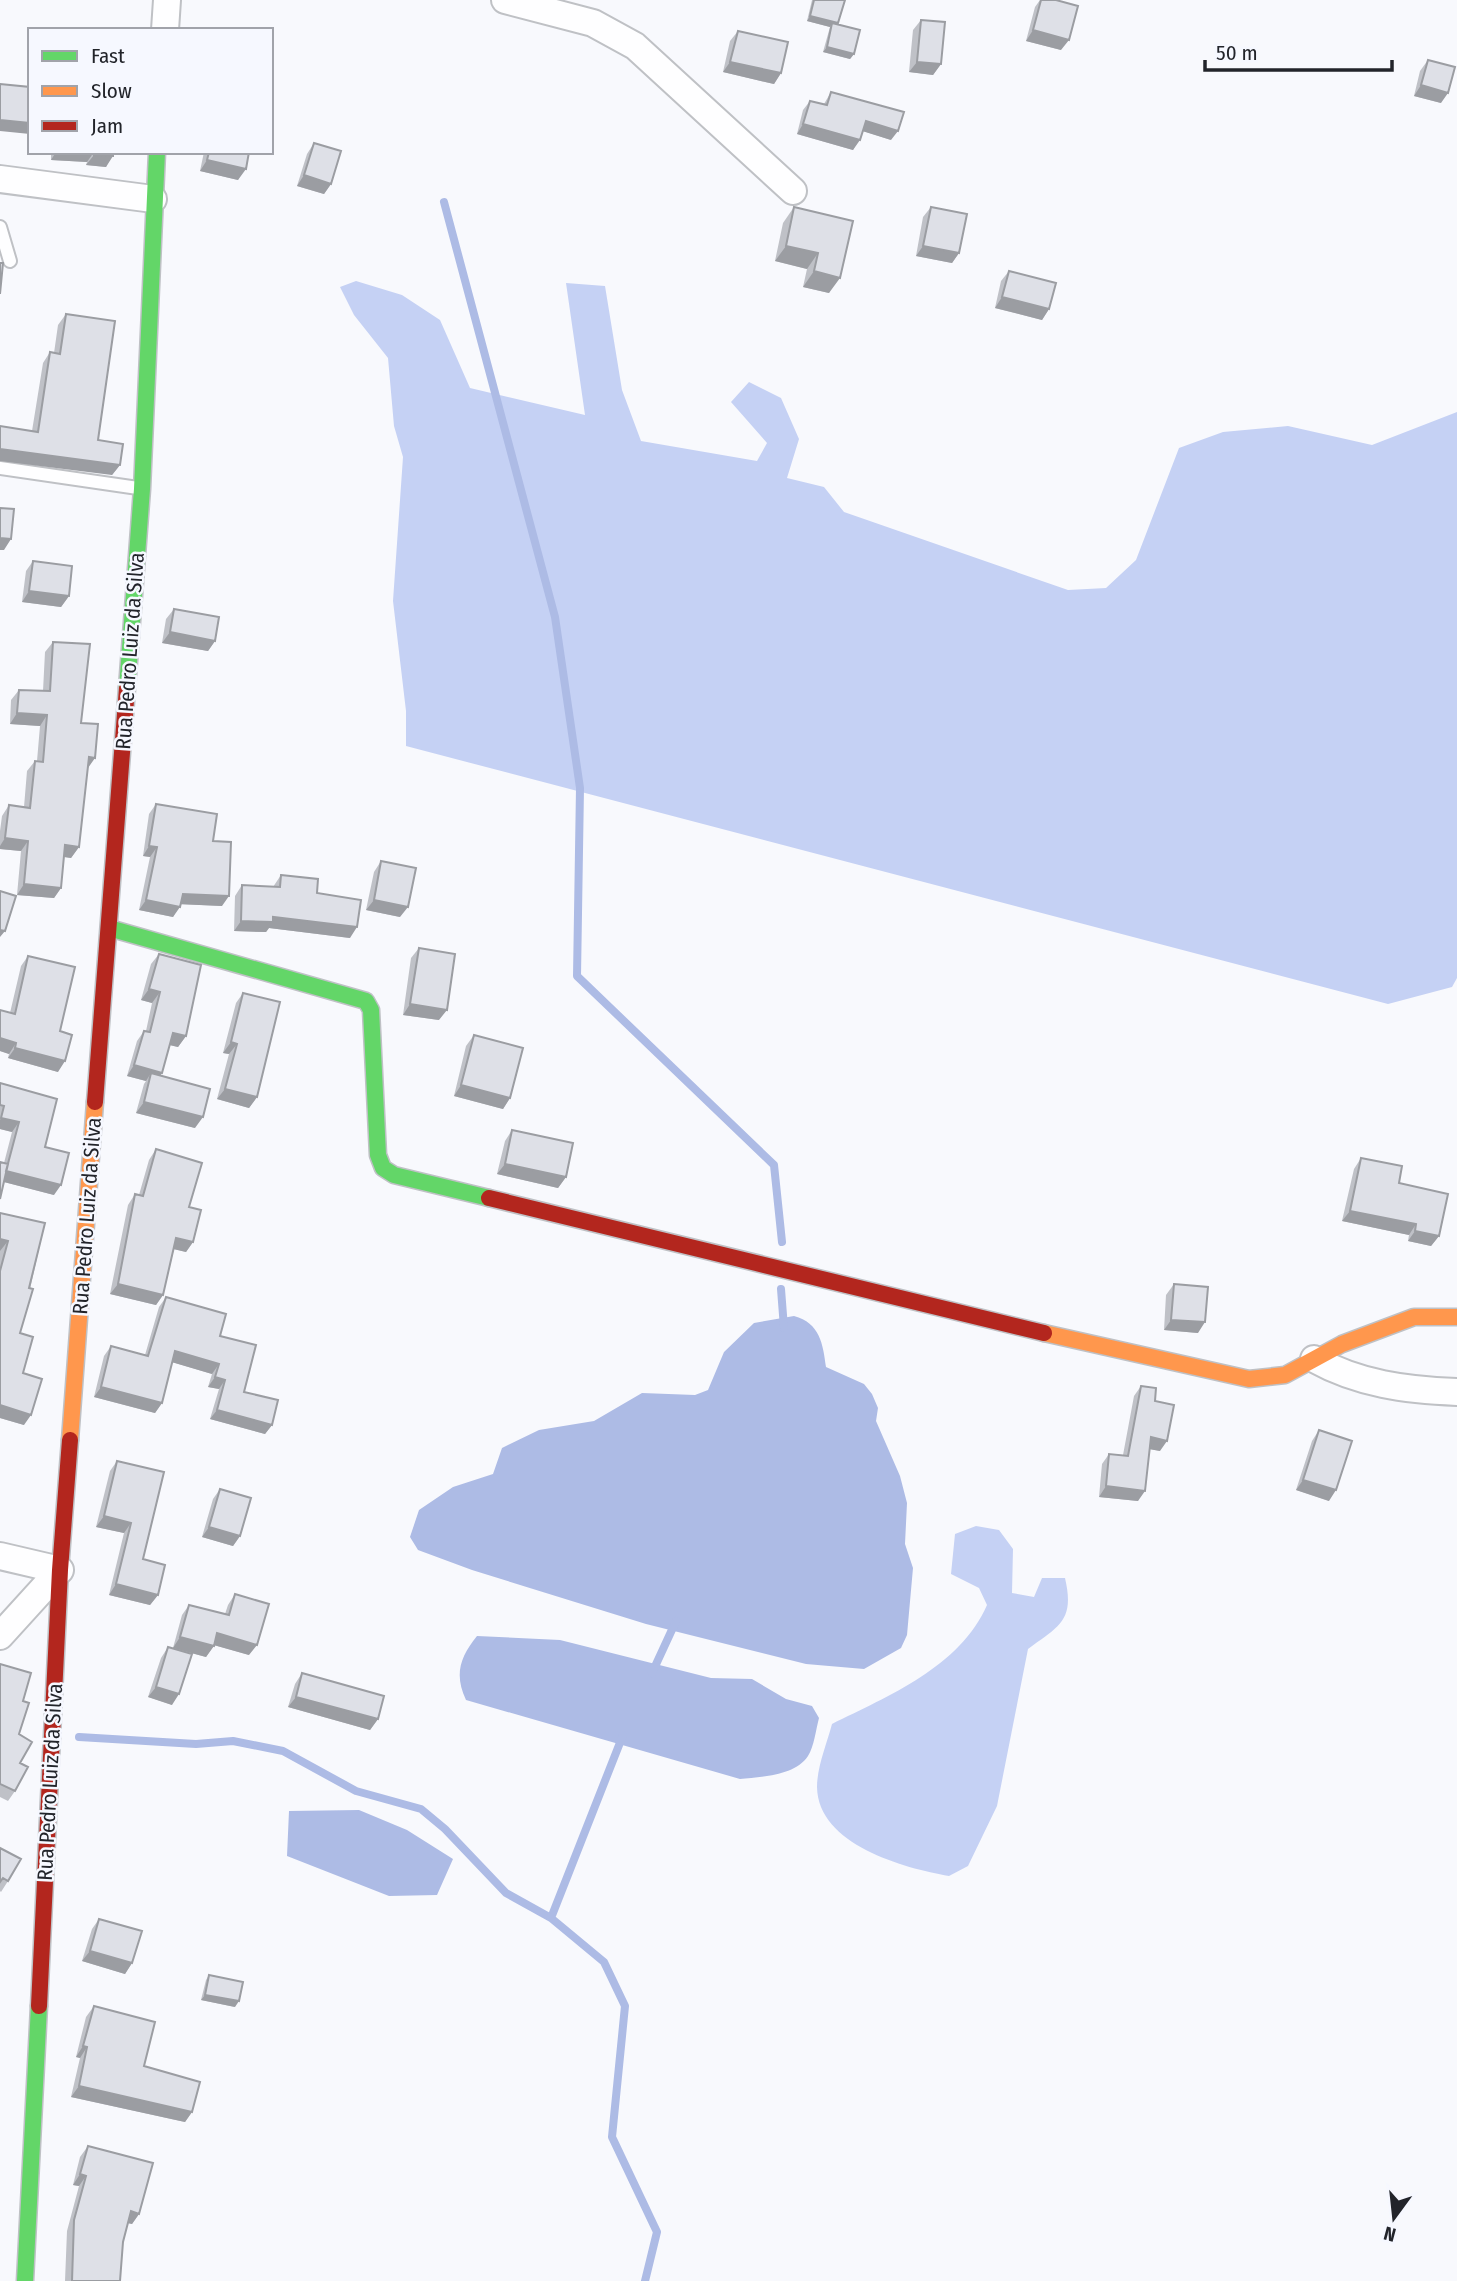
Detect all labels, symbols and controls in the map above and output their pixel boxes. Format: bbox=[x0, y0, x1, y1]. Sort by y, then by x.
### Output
legend bbox=[28, 28, 273, 154]
scale bar bbox=[1205, 28, 1392, 72]
text: 50 m bbox=[1216, 40, 1258, 66]
text: Fast bbox=[91, 43, 125, 69]
text: Slow bbox=[91, 78, 132, 104]
text: Jam bbox=[91, 113, 123, 139]
street label: Rua Pedro Luiz da Silva bbox=[110, 551, 150, 751]
street label: Rua Pedro Luiz da Silva bbox=[67, 1116, 107, 1316]
street label: Rua Pedro Luiz da Silva bbox=[32, 1683, 68, 1881]
north arrow bbox=[1359, 2183, 1429, 2253]
text: N bbox=[1381, 2221, 1398, 2247]

